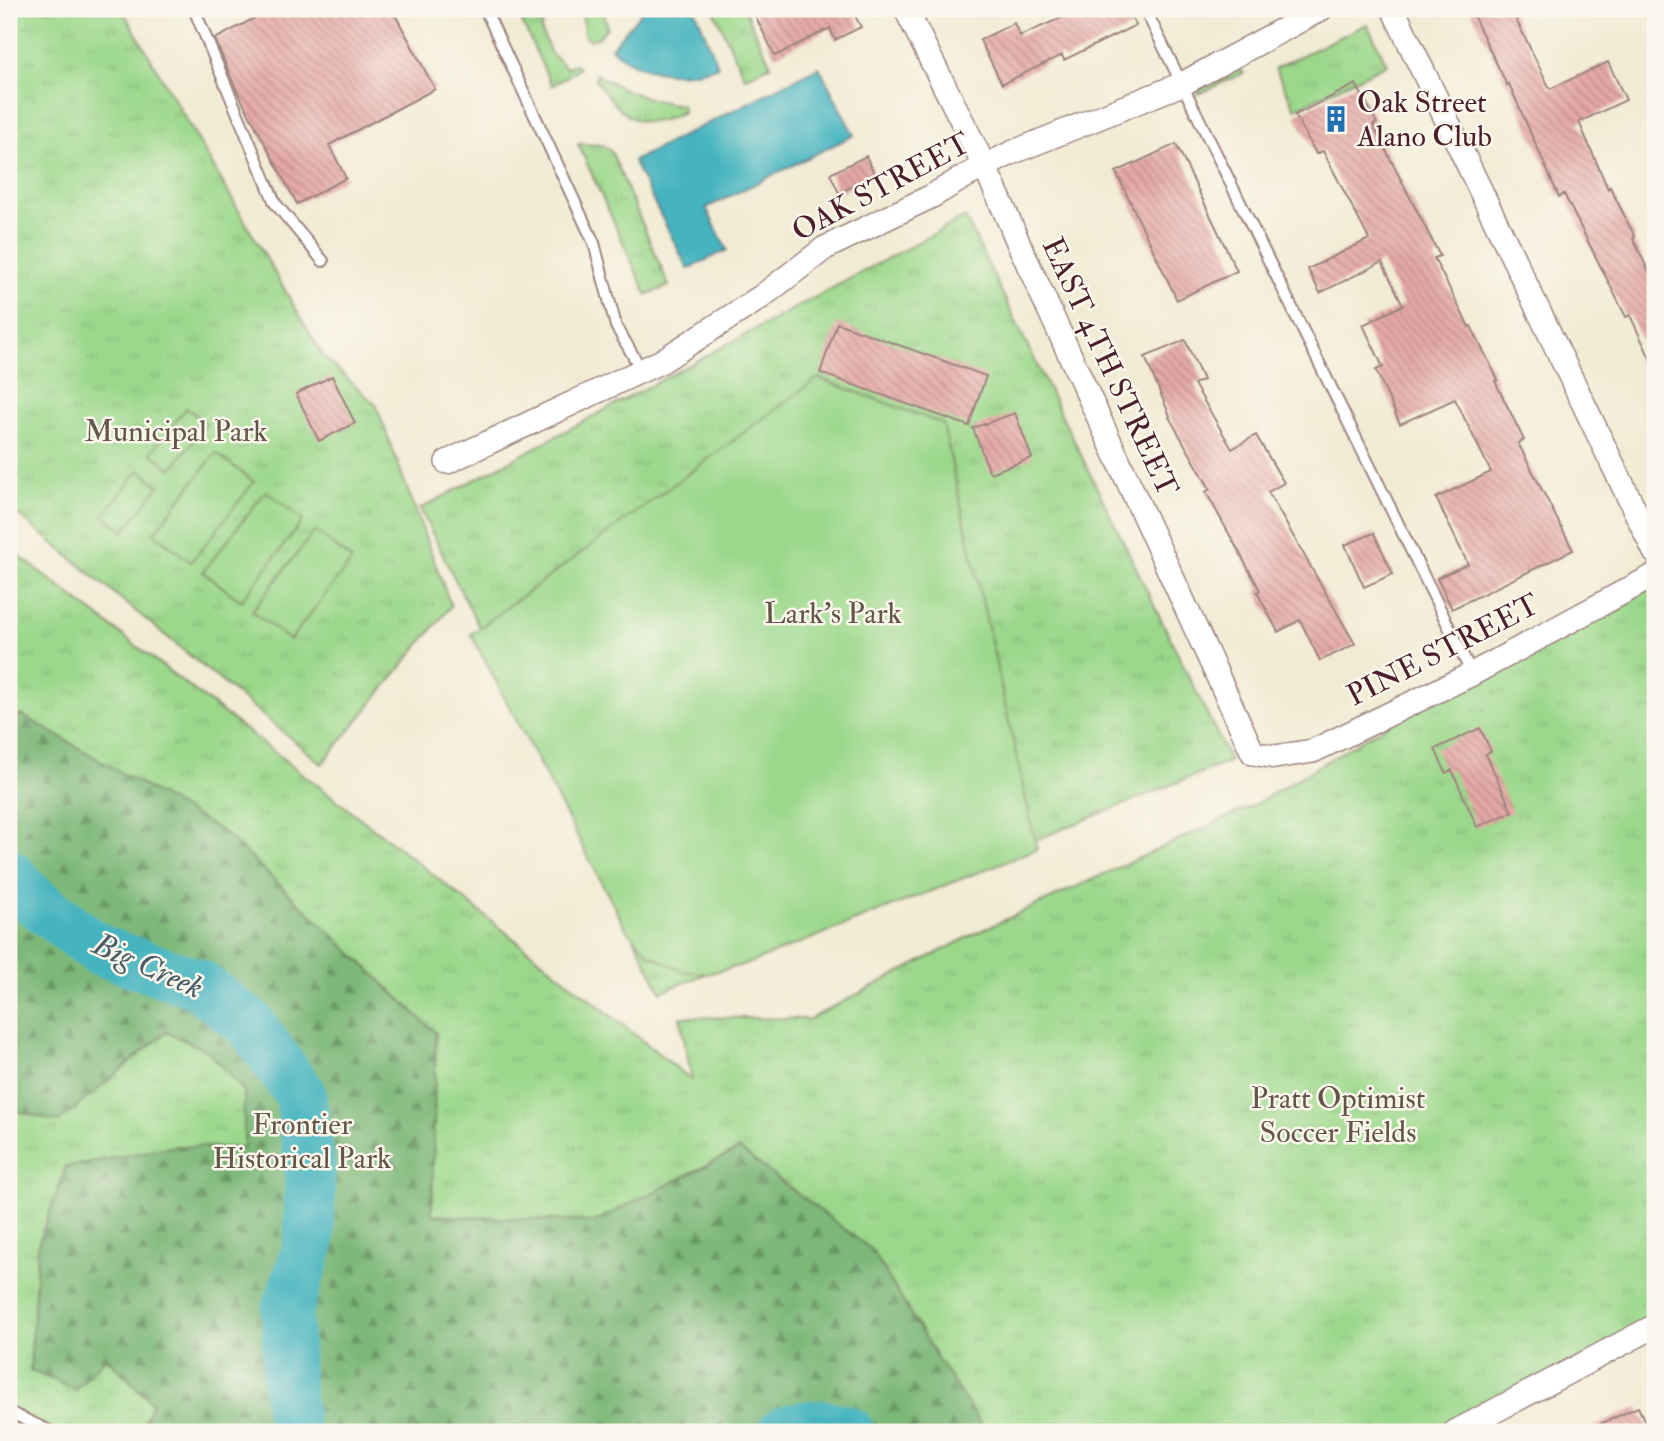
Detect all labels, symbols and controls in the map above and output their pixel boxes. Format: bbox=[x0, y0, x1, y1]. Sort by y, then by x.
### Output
place label: Oak Street Alano Club bbox=[1356, 84, 1492, 155]
building icon: Oak Street Alano Club bbox=[1321, 104, 1351, 134]
street label: OAK STREET bbox=[786, 125, 976, 249]
street label: EAST 4TH STREET bbox=[1034, 232, 1186, 502]
park label: Municipal Park bbox=[84, 413, 268, 450]
street label: PINE STREET bbox=[1341, 586, 1545, 714]
park label: Lark's Park bbox=[764, 595, 902, 632]
water label: Big Creek bbox=[85, 923, 209, 1008]
park label: Pratt Optimist Soccer Fields bbox=[1250, 1080, 1426, 1151]
park label: Frontier Historical Park bbox=[213, 1106, 391, 1177]

